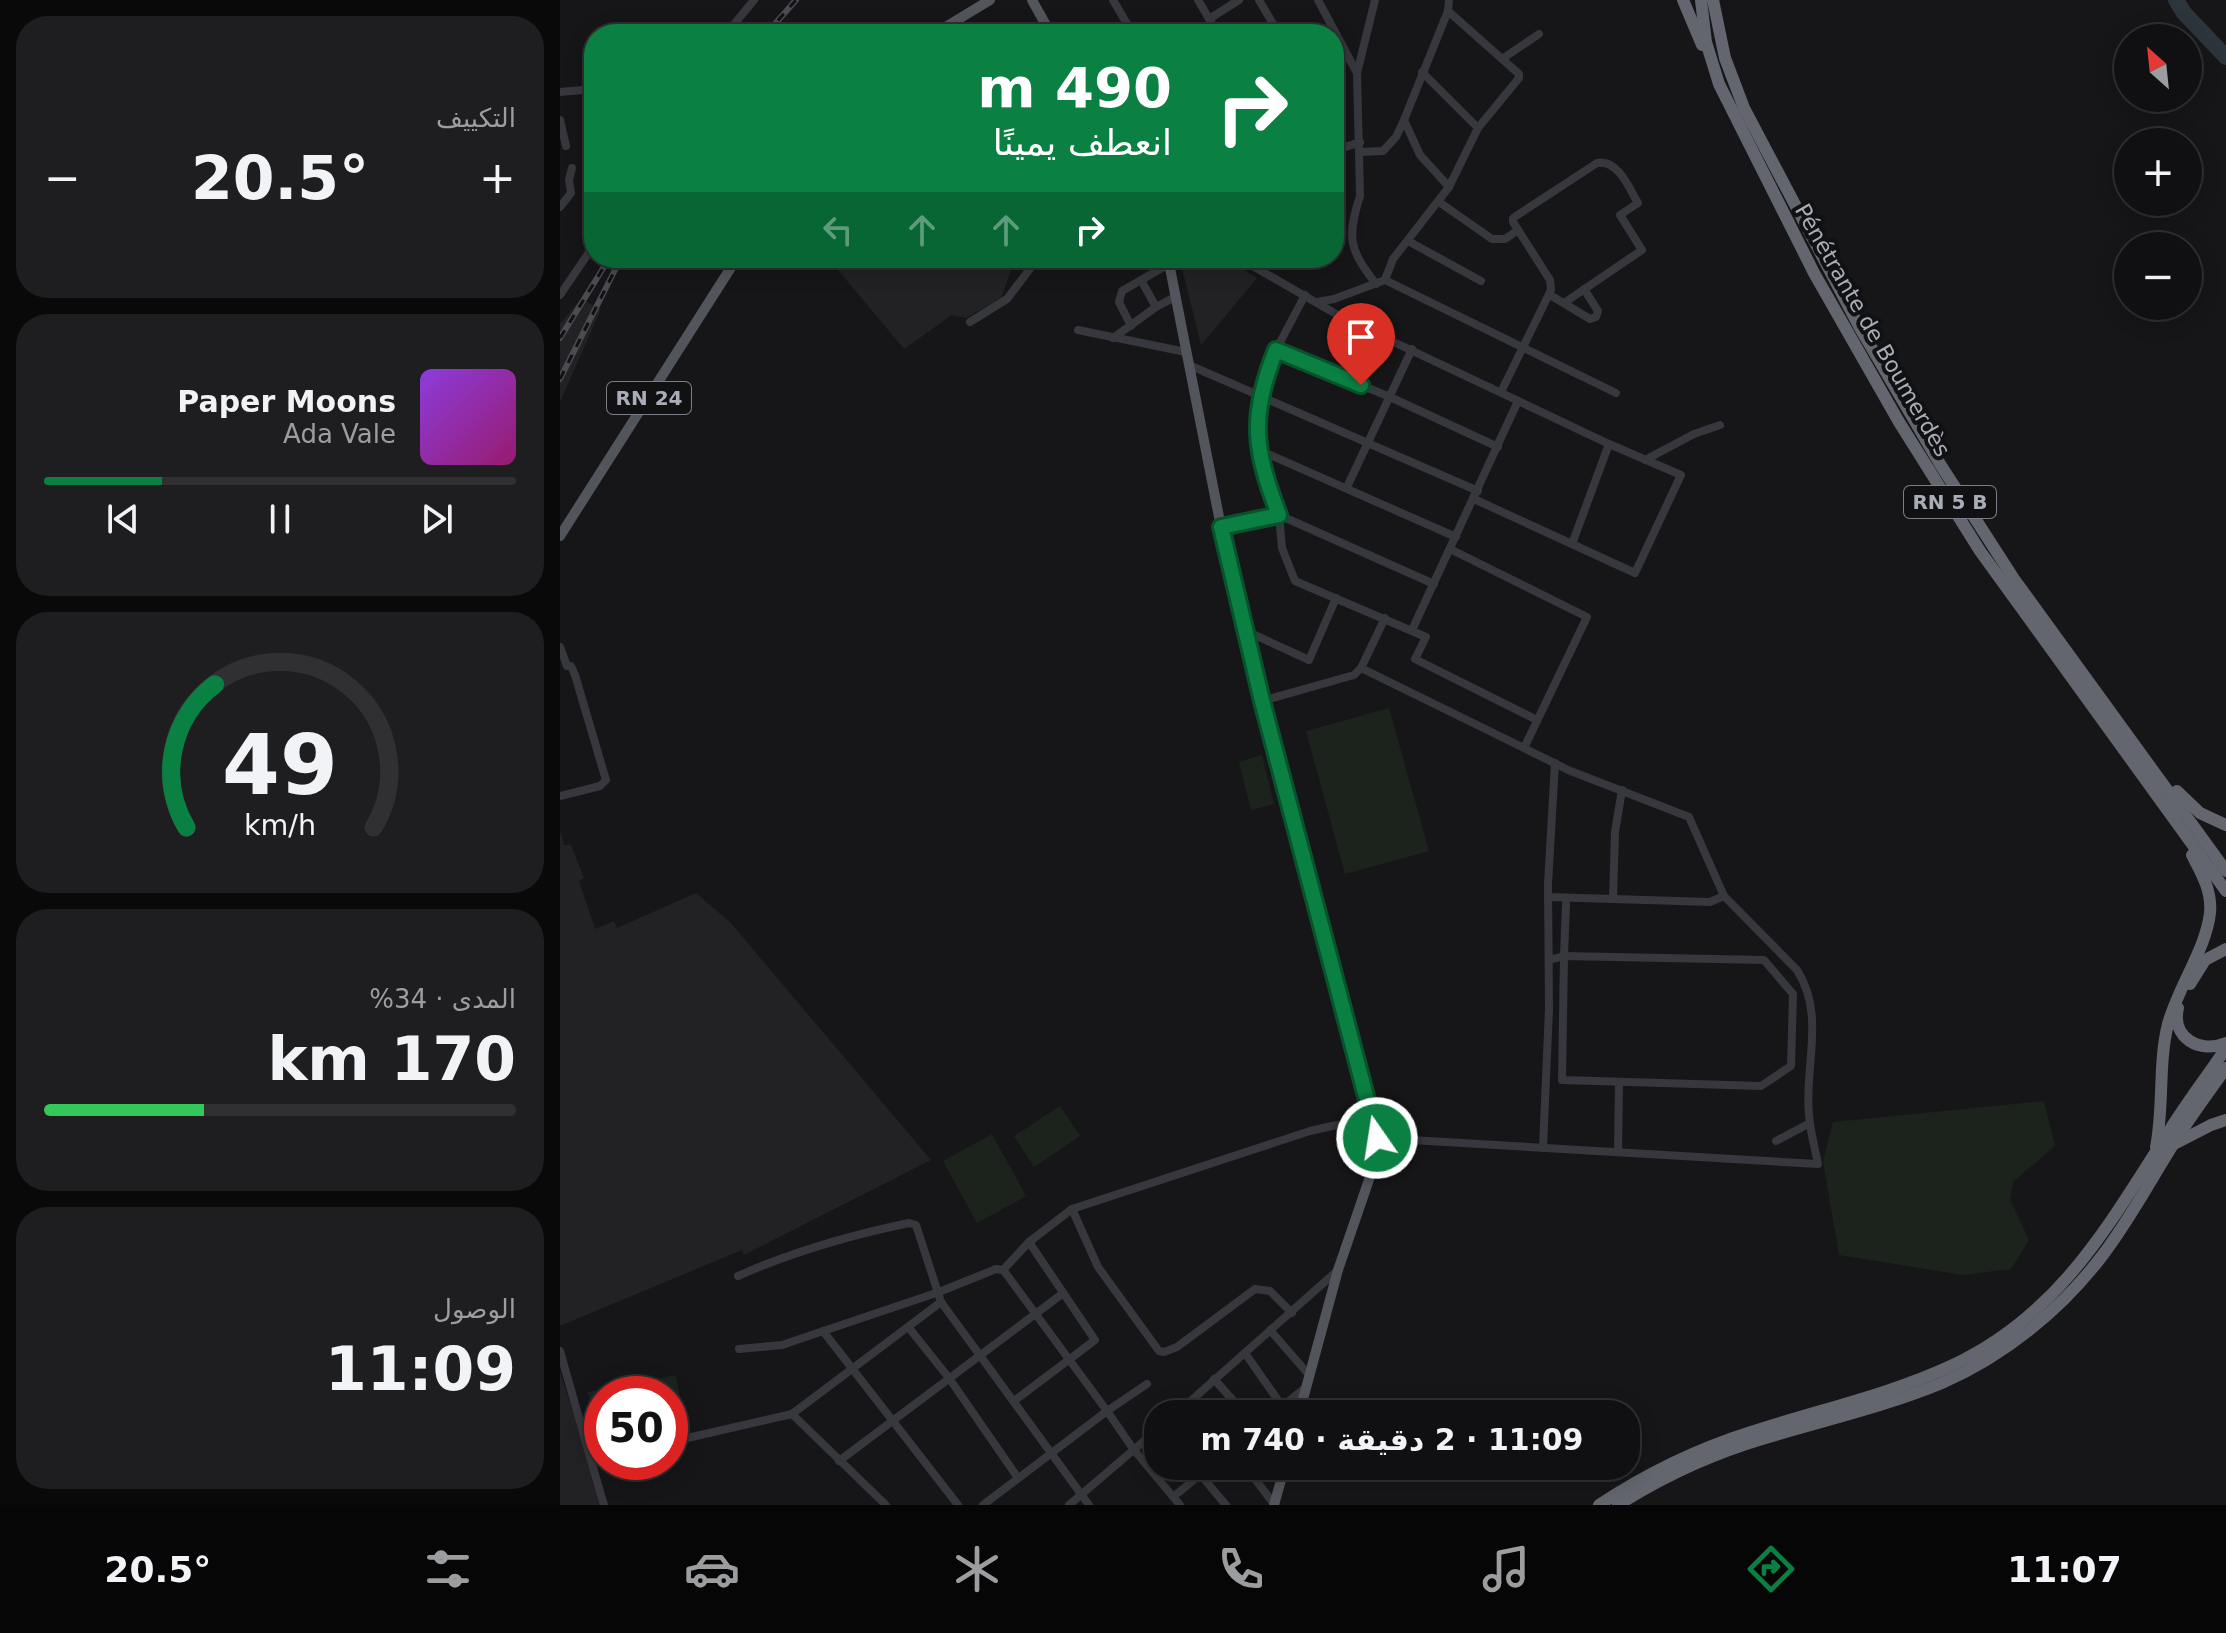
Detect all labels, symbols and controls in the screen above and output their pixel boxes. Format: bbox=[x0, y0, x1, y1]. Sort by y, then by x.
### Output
north arrow bbox=[2114, 24, 2202, 112]
map controls bbox=[2114, 24, 2202, 320]
text: 490 m bbox=[977, 55, 1172, 120]
icon: right bbox=[1200, 56, 1304, 160]
text: التكييف bbox=[436, 103, 516, 133]
text: انعطف يمينًا bbox=[993, 122, 1172, 163]
button: + bbox=[2114, 128, 2202, 216]
text: 20.5° bbox=[191, 143, 369, 213]
text: − bbox=[44, 152, 81, 203]
text: + bbox=[479, 152, 516, 203]
street label: Pénétrante de Boumerdès bbox=[1790, 200, 1955, 461]
icon: left bbox=[816, 208, 860, 252]
icon: ahead bbox=[900, 208, 944, 252]
icon: ahead bbox=[984, 208, 1028, 252]
icon: right bbox=[1068, 208, 1112, 252]
button: − bbox=[2114, 232, 2202, 320]
pin bbox=[1327, 303, 1395, 385]
icon: arrive bbox=[1339, 315, 1383, 359]
road number: RN 24 bbox=[607, 382, 691, 414]
text: Paper Moons bbox=[177, 384, 396, 419]
text: Ada Vale bbox=[283, 419, 396, 449]
road number: RN 5 B bbox=[1904, 486, 1996, 518]
icon: previous bbox=[101, 497, 145, 541]
icon: pause bbox=[258, 497, 302, 541]
icon: next bbox=[415, 497, 459, 541]
text: 49 bbox=[222, 717, 338, 814]
text: km/h bbox=[244, 809, 316, 843]
text: المدى · 34% bbox=[369, 984, 516, 1014]
text: 170 km bbox=[267, 1024, 516, 1094]
position arrow bbox=[1335, 1096, 1419, 1180]
text: الوصول bbox=[433, 1294, 516, 1324]
text: 11:09 bbox=[325, 1334, 516, 1404]
speed limit sign: 50 bbox=[584, 1376, 688, 1480]
text: 11:09 · 2 دقيقة · 740 m bbox=[1201, 1422, 1583, 1457]
icon: filters bbox=[420, 1541, 476, 1597]
icon: car bbox=[684, 1541, 740, 1597]
icon: climate bbox=[949, 1541, 1005, 1597]
icon: phone bbox=[1213, 1541, 1269, 1597]
icon: music bbox=[1478, 1541, 1534, 1597]
icon: directions bbox=[1743, 1541, 1799, 1597]
text: 20.5° bbox=[104, 1549, 211, 1590]
text: 11:07 bbox=[2007, 1549, 2122, 1590]

